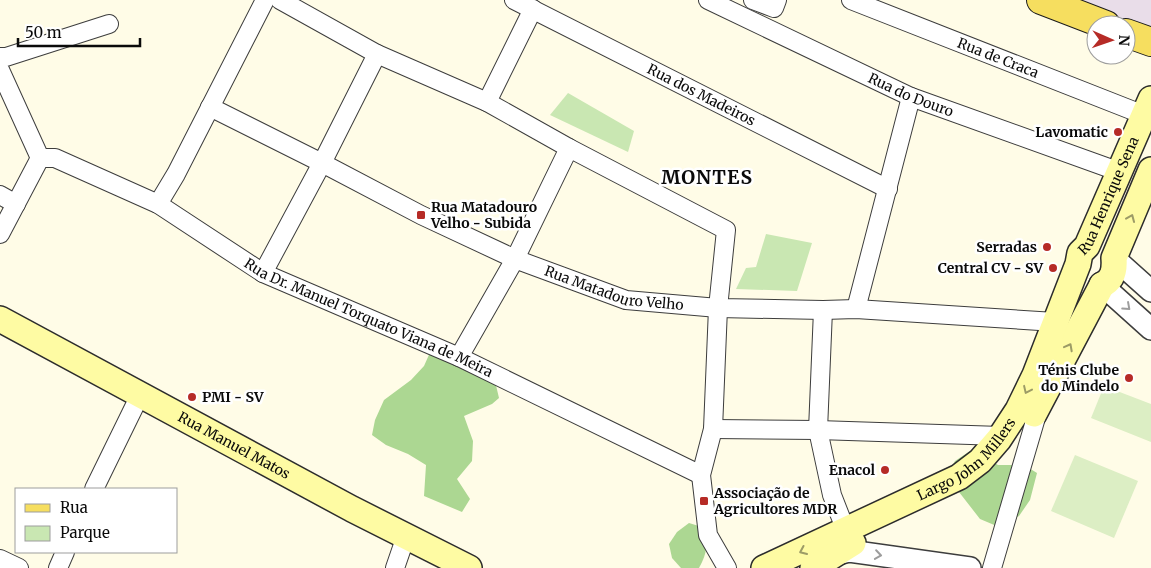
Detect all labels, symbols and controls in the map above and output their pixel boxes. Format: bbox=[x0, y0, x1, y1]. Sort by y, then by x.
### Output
scale bar bbox=[18, 15, 140, 47]
north arrow bbox=[1086, 15, 1136, 65]
text: 50 m bbox=[25, 23, 62, 42]
street label: Rua de Craca bbox=[955, 34, 1042, 82]
text: N bbox=[1115, 35, 1133, 46]
street label: Rua dos Madeiros bbox=[644, 60, 759, 130]
street label: Rua do Douro bbox=[865, 69, 956, 121]
place label: Lavomatic bbox=[1035, 123, 1108, 141]
marker: Lavomatic bbox=[1112, 126, 1124, 138]
street label: Rua Henrique Sena bbox=[1074, 133, 1143, 259]
district label: MONTES bbox=[661, 165, 753, 189]
place label: Rua Matadouro Velho - Subida bbox=[430, 198, 537, 232]
marker: Rua Matadouro Velho - Subida bbox=[415, 209, 427, 221]
one-way arrow bbox=[1124, 214, 1135, 223]
place label: Serradas bbox=[976, 238, 1037, 256]
marker: Serradas bbox=[1041, 241, 1053, 253]
street label: Rua Dr. Manuel Torquato Viana de Meira bbox=[241, 254, 496, 381]
place label: Central CV - SV bbox=[938, 259, 1043, 277]
street label: Rua Matadouro Velho bbox=[542, 262, 684, 314]
marker: Central CV - SV bbox=[1047, 262, 1059, 274]
one-way arrow bbox=[1121, 301, 1130, 310]
one-way arrow bbox=[1063, 343, 1073, 352]
place label: Ténis Clube do Mindelo bbox=[1038, 361, 1119, 395]
marker: Ténis Clube do Mindelo bbox=[1123, 372, 1135, 384]
one-way arrow bbox=[1023, 385, 1034, 394]
place label: PMI - SV bbox=[202, 388, 264, 406]
marker: PMI - SV bbox=[186, 391, 198, 403]
street label: Rua Manuel Matos bbox=[175, 408, 293, 483]
street label: Largo John Millers bbox=[914, 414, 1020, 504]
place label: Enacol bbox=[829, 461, 875, 479]
marker: Enacol bbox=[879, 464, 891, 476]
place label: Associação de Agricultores MDR bbox=[713, 484, 838, 518]
legend bbox=[15, 488, 178, 553]
marker: Associação de Agricultores MDR bbox=[698, 495, 710, 507]
text: Rua bbox=[60, 498, 88, 517]
text: Parque bbox=[60, 523, 110, 542]
one-way arrow bbox=[799, 544, 808, 554]
one-way arrow bbox=[874, 550, 883, 560]

